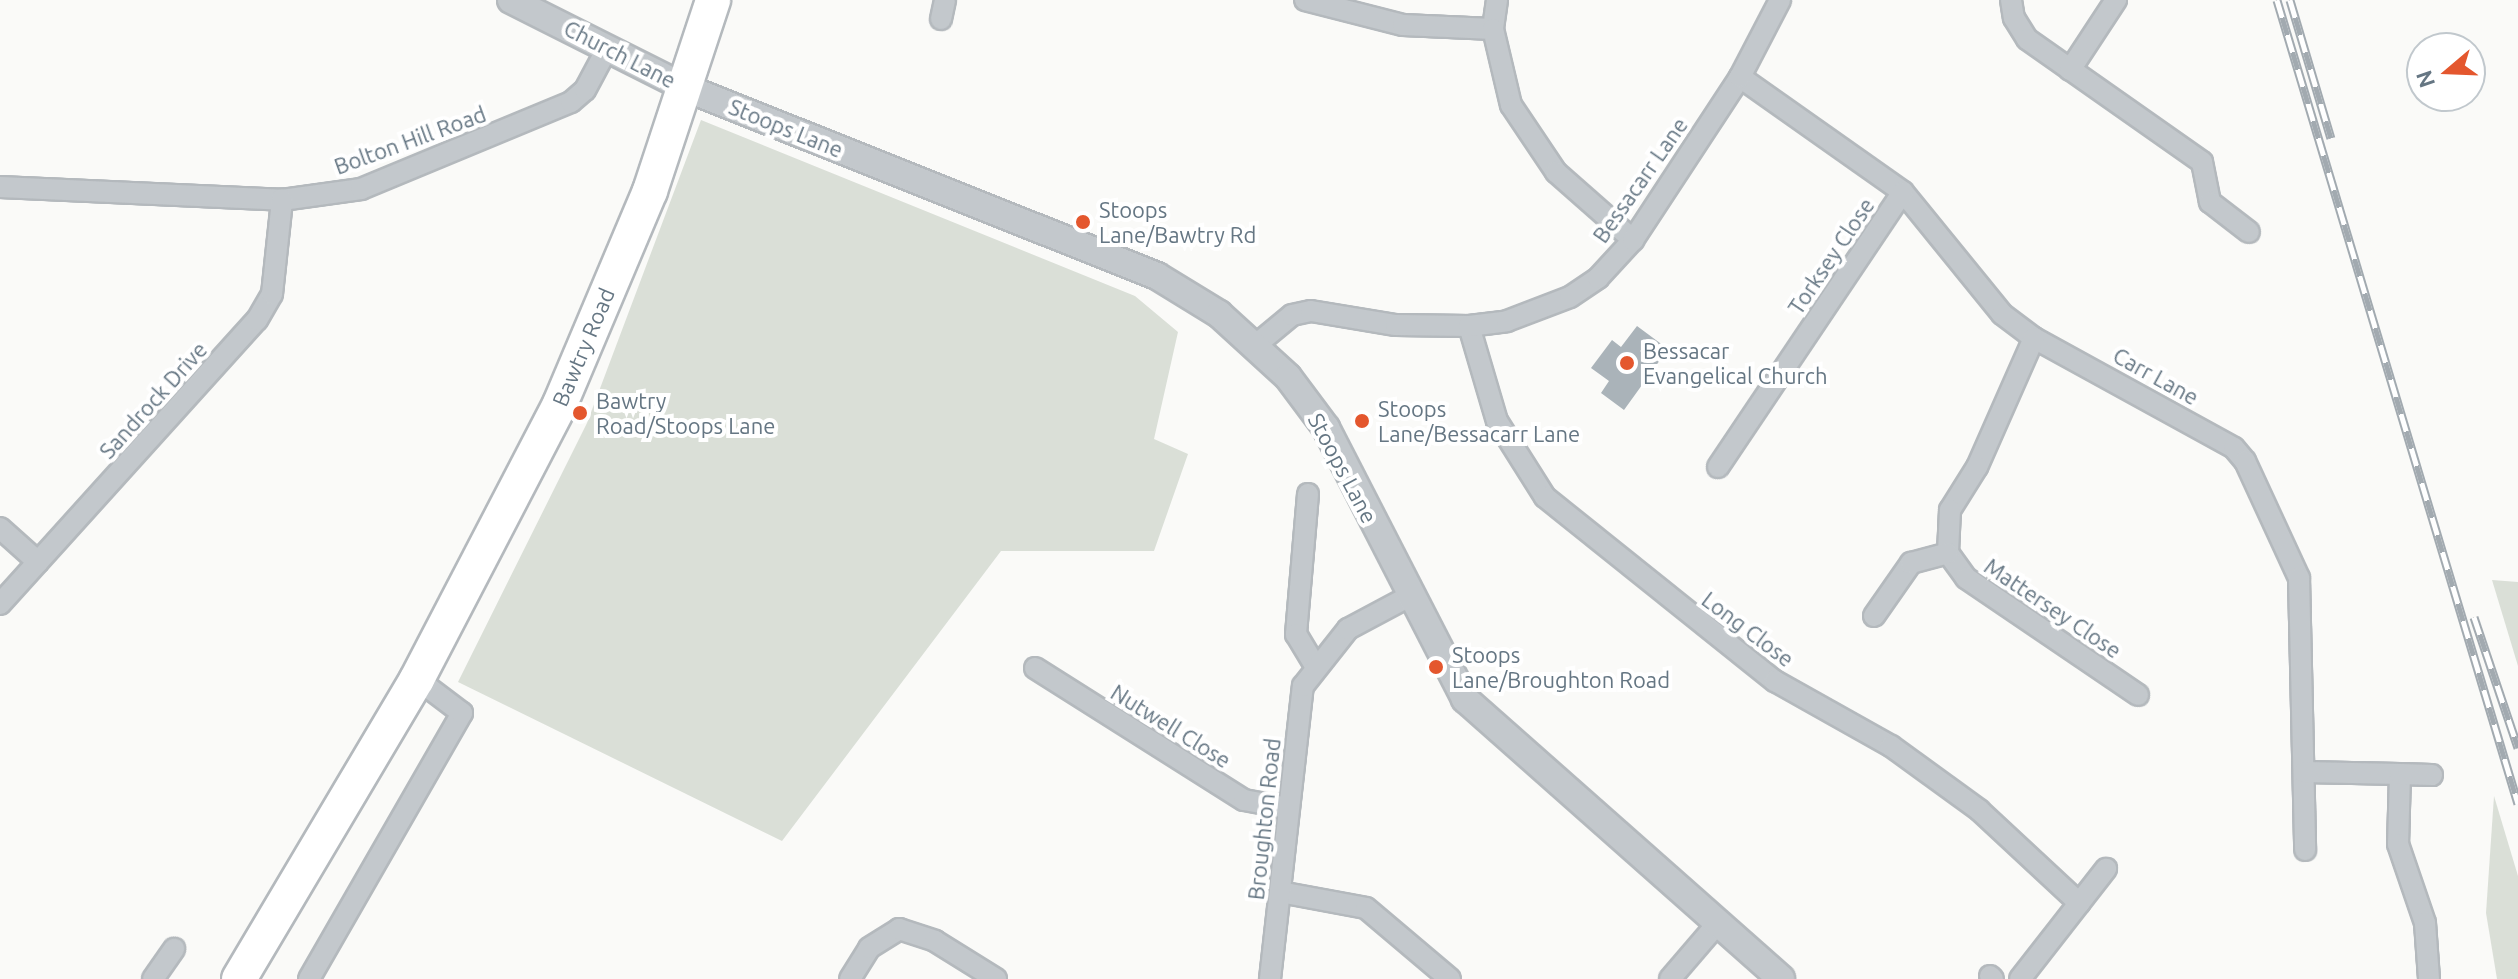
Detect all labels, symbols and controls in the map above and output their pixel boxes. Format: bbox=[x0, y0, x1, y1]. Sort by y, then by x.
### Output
street label: Church Lane bbox=[560, 15, 680, 93]
north arrow bbox=[2406, 32, 2486, 112]
text: N bbox=[2410, 67, 2439, 91]
street label: Stoops Lane bbox=[725, 93, 847, 163]
street label: Bolton Hill Road bbox=[330, 100, 490, 180]
street label: Bessacarr Lane bbox=[1587, 112, 1693, 248]
street label: Torksey Close bbox=[1782, 193, 1880, 319]
place label: Stoops Lane/Bawtry Rd bbox=[1099, 196, 1256, 248]
marker: Stoops Lane/Bawtry Rd bbox=[1074, 213, 1092, 231]
street label: Bawtry Road bbox=[546, 284, 620, 410]
street label: Sandrock Drive bbox=[94, 336, 212, 464]
place label: Bessacar Evangelical Church bbox=[1643, 337, 1828, 388]
street label: Carr Lane bbox=[2109, 342, 2203, 410]
marker: Bessacar Evangelical Church bbox=[1618, 354, 1636, 372]
place label: Bawtry Road/Stoops Lane bbox=[596, 387, 775, 438]
place label: Stoops Lane/Bessacarr Lane bbox=[1378, 395, 1580, 446]
marker: Bawtry Road/Stoops Lane bbox=[571, 404, 589, 422]
street label: Stoops Lane bbox=[1303, 409, 1383, 527]
marker: Stoops Lane/Bessacarr Lane bbox=[1353, 412, 1371, 430]
street label: Mattersey Close bbox=[1980, 553, 2126, 663]
street label: Long Close bbox=[1697, 586, 1799, 672]
place label: Stoops Lane/Broughton Road bbox=[1452, 641, 1670, 692]
marker: Stoops Lane/Broughton Road bbox=[1427, 658, 1445, 676]
street label: Nutwell Close bbox=[1106, 679, 1236, 773]
street label: Broughton Road bbox=[1242, 737, 1286, 901]

